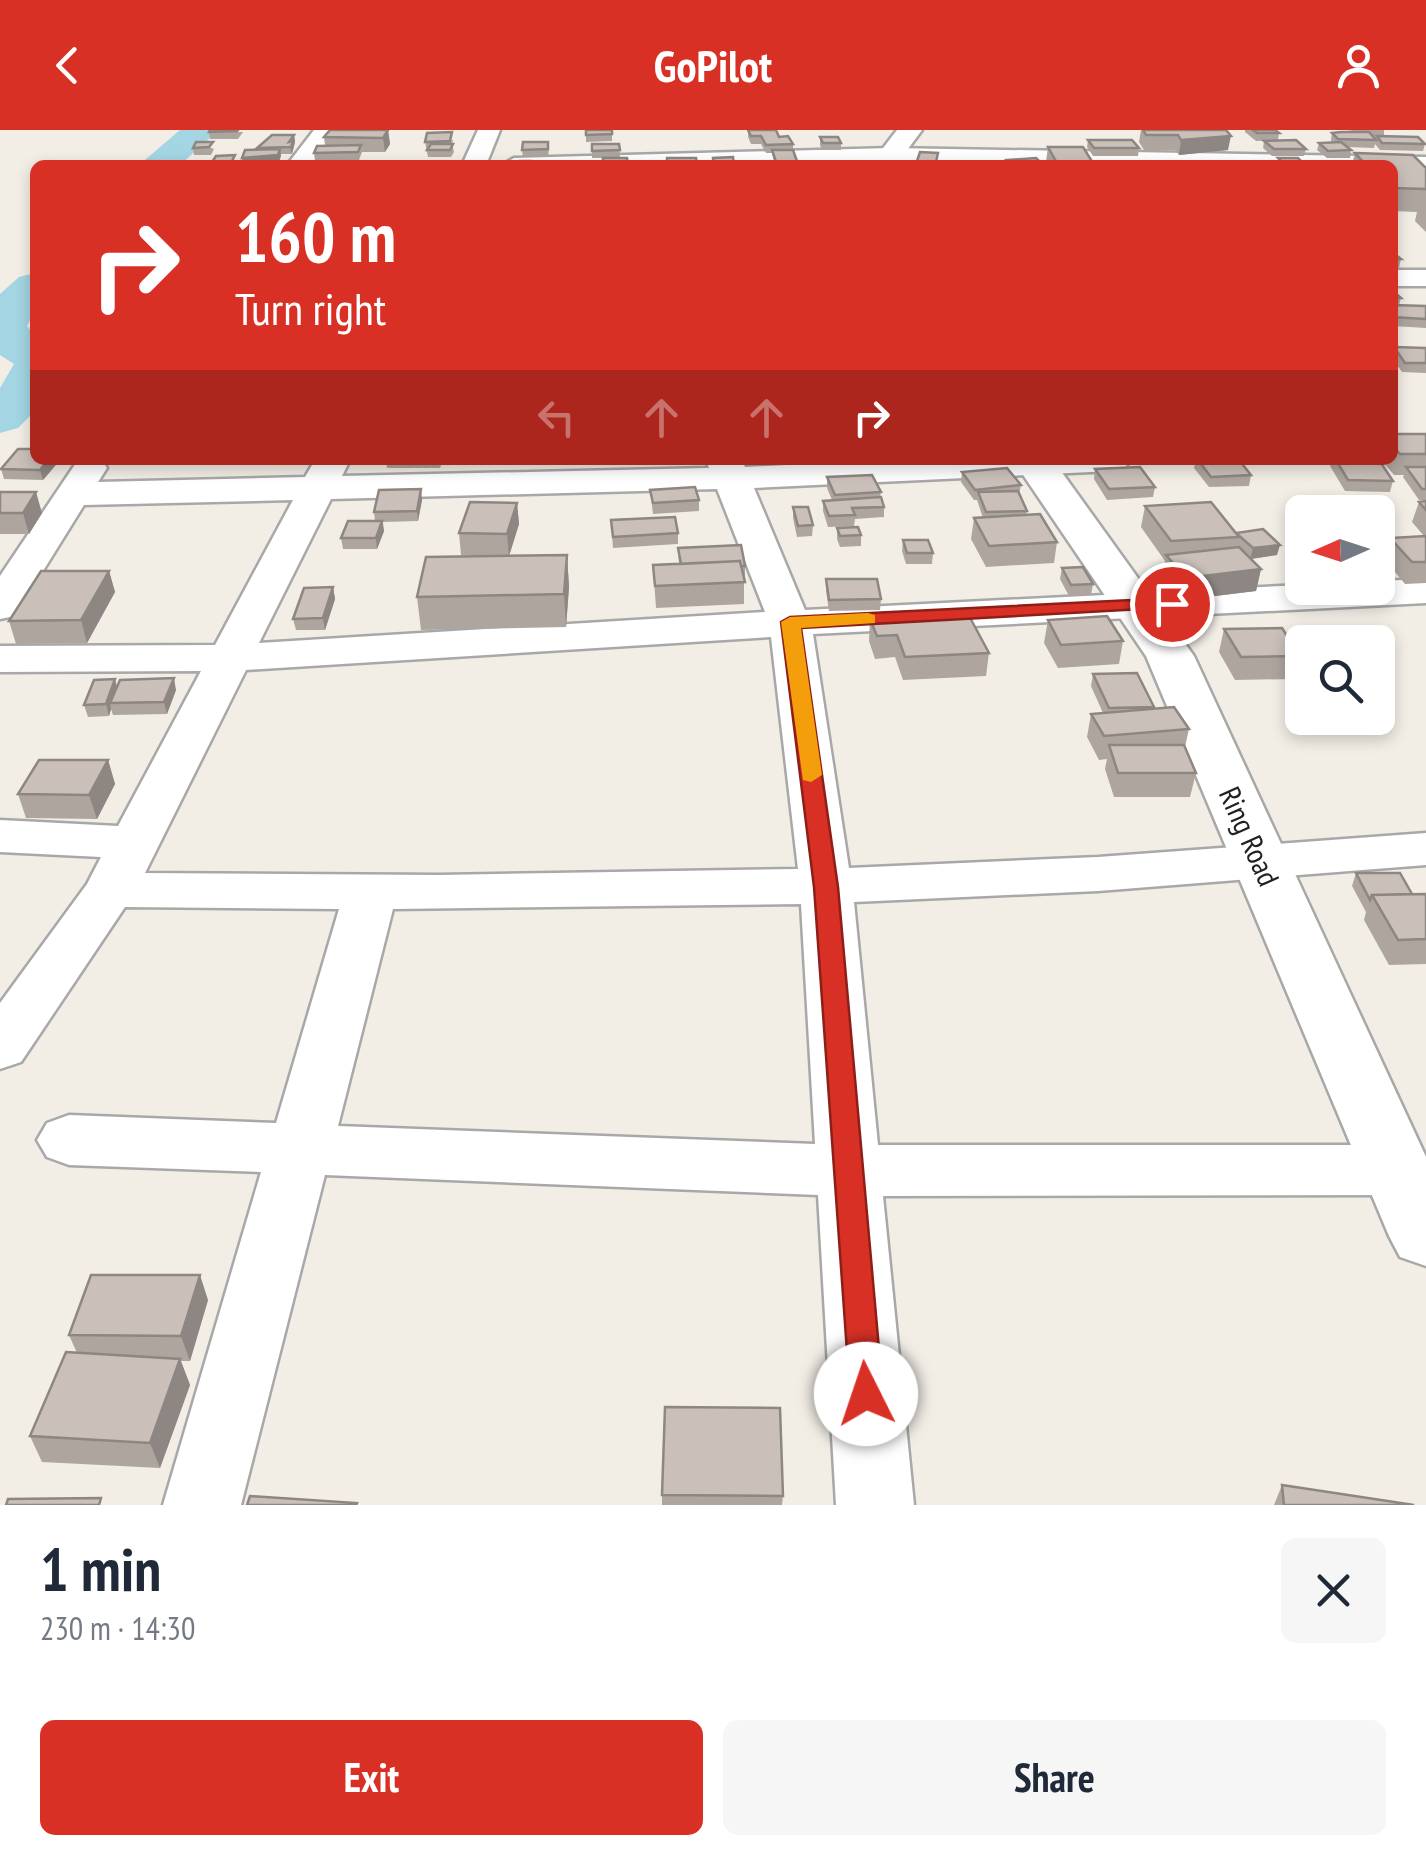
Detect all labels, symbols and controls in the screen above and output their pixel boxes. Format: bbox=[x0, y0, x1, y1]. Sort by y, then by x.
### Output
text: GoPilot bbox=[654, 36, 772, 94]
icon: back bbox=[40, 38, 95, 93]
icon: person bbox=[1331, 38, 1386, 93]
text: 160 m bbox=[235, 191, 396, 281]
icon: right bbox=[70, 200, 200, 330]
text: Turn right bbox=[235, 279, 386, 337]
icon: left bbox=[529, 390, 584, 445]
icon: ahead bbox=[634, 390, 689, 445]
icon: ahead bbox=[739, 390, 794, 445]
icon: right bbox=[844, 390, 899, 445]
north arrow bbox=[1285, 495, 1395, 605]
map controls bbox=[1285, 495, 1395, 735]
pin bbox=[1130, 562, 1215, 647]
icon: arrive bbox=[1145, 577, 1200, 632]
button: search bbox=[1285, 625, 1395, 735]
street label: Ring Road bbox=[1211, 780, 1289, 892]
position arrow bbox=[814, 1342, 918, 1446]
text: 1 min bbox=[40, 1530, 161, 1608]
button: close bbox=[1281, 1538, 1386, 1643]
text: 230 m · 14:30 bbox=[40, 1607, 195, 1649]
button: Exit bbox=[40, 1720, 703, 1835]
button: Share bbox=[723, 1720, 1386, 1835]

